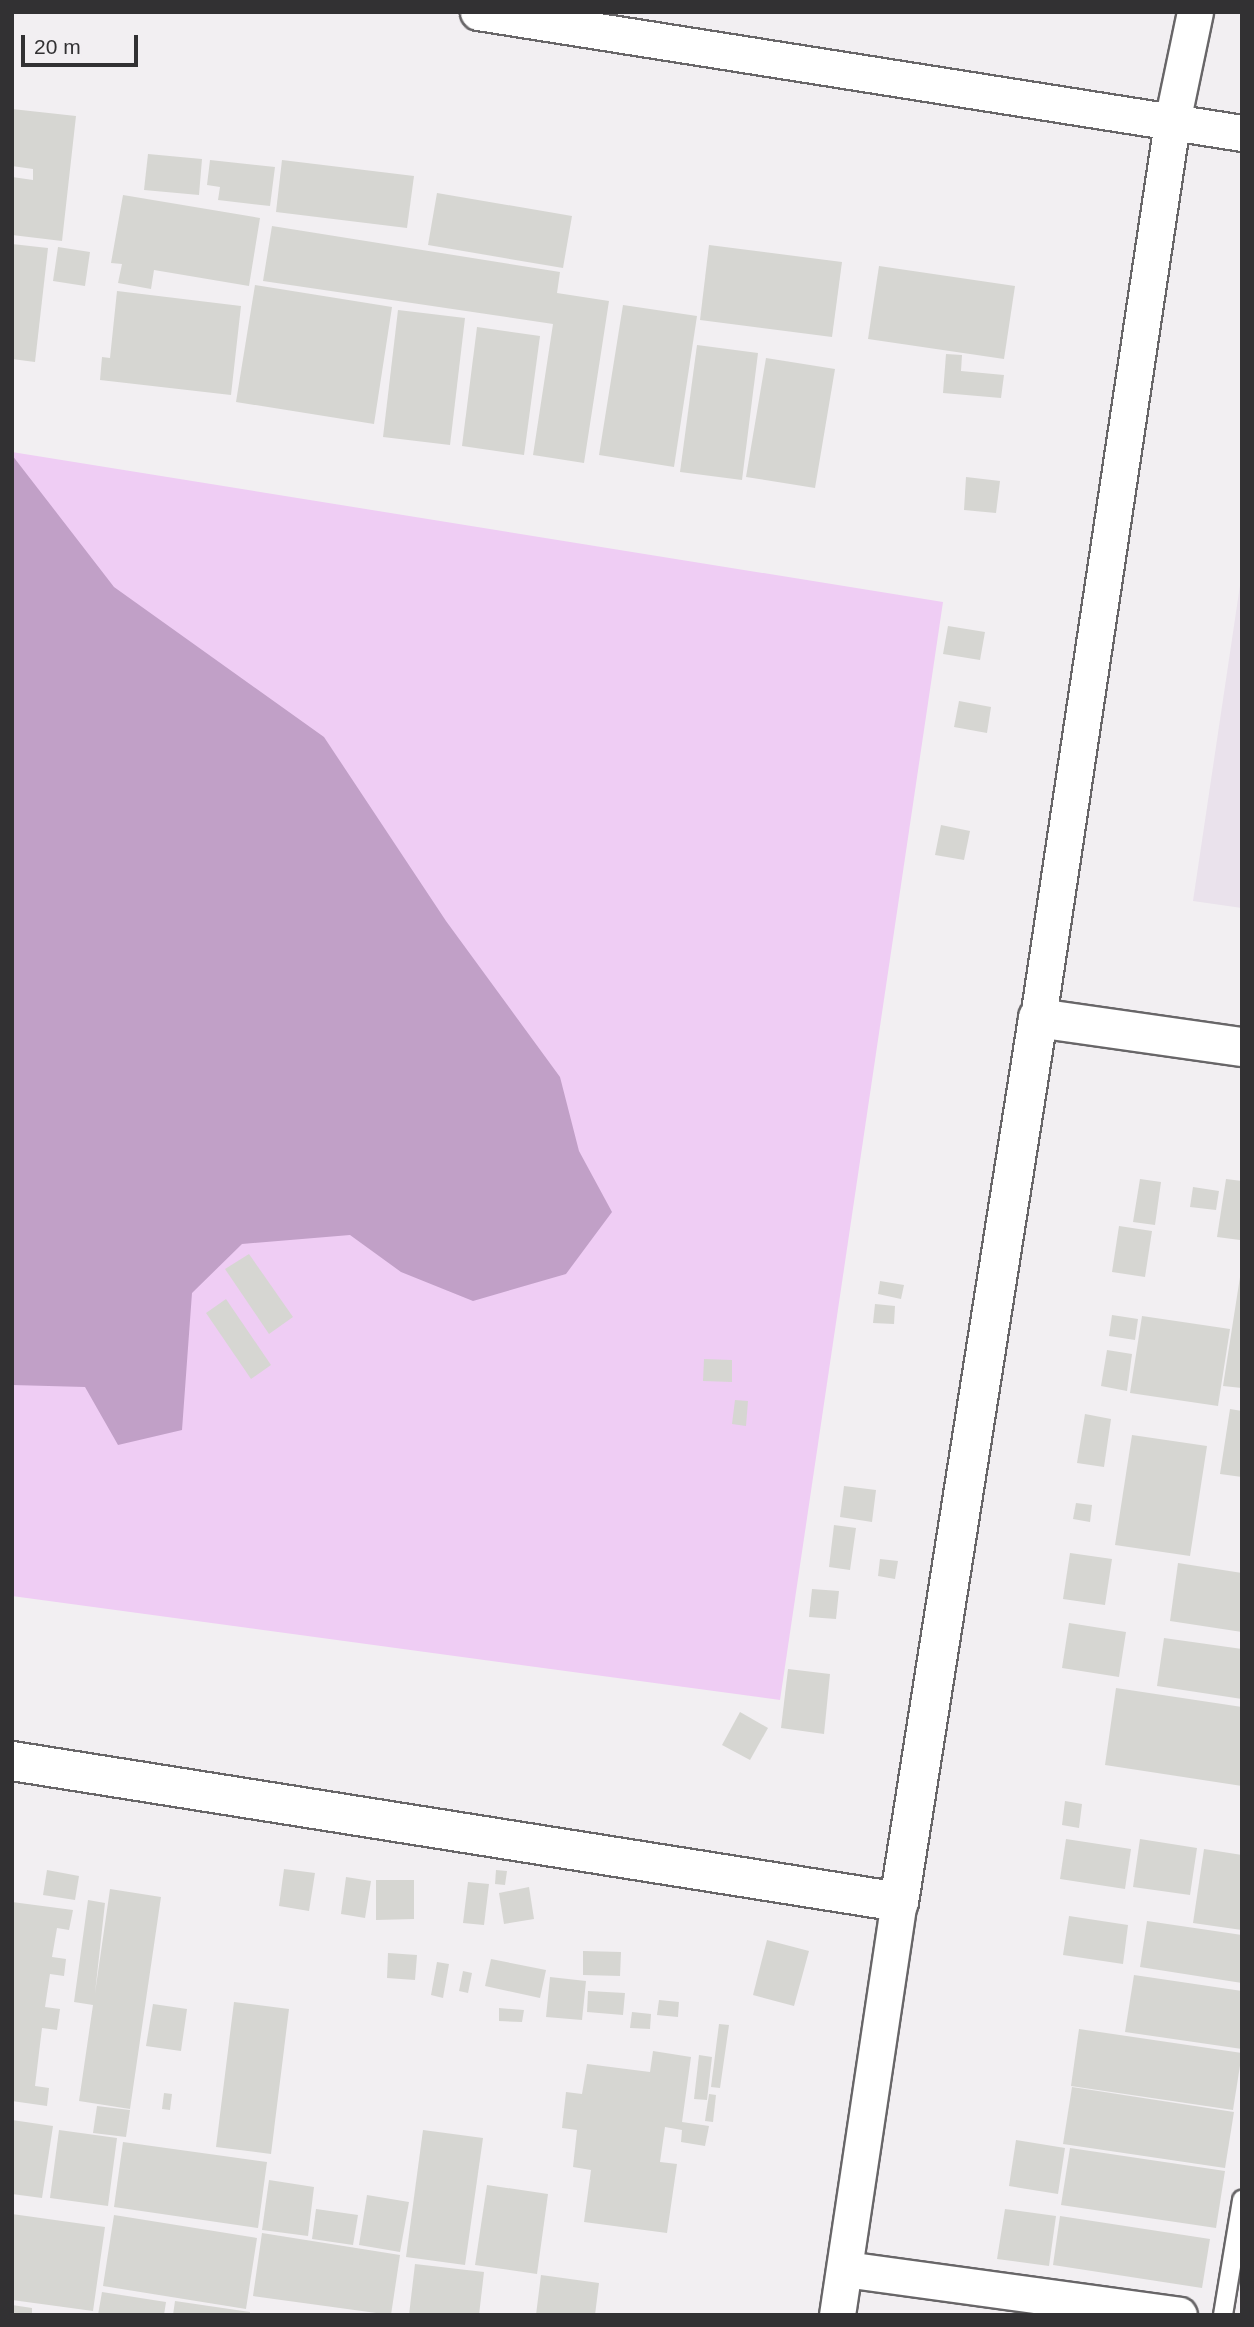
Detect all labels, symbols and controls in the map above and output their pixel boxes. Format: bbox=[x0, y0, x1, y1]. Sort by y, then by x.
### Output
scale bar bbox=[24, 21, 142, 65]
text: 20 m bbox=[34, 35, 81, 58]

